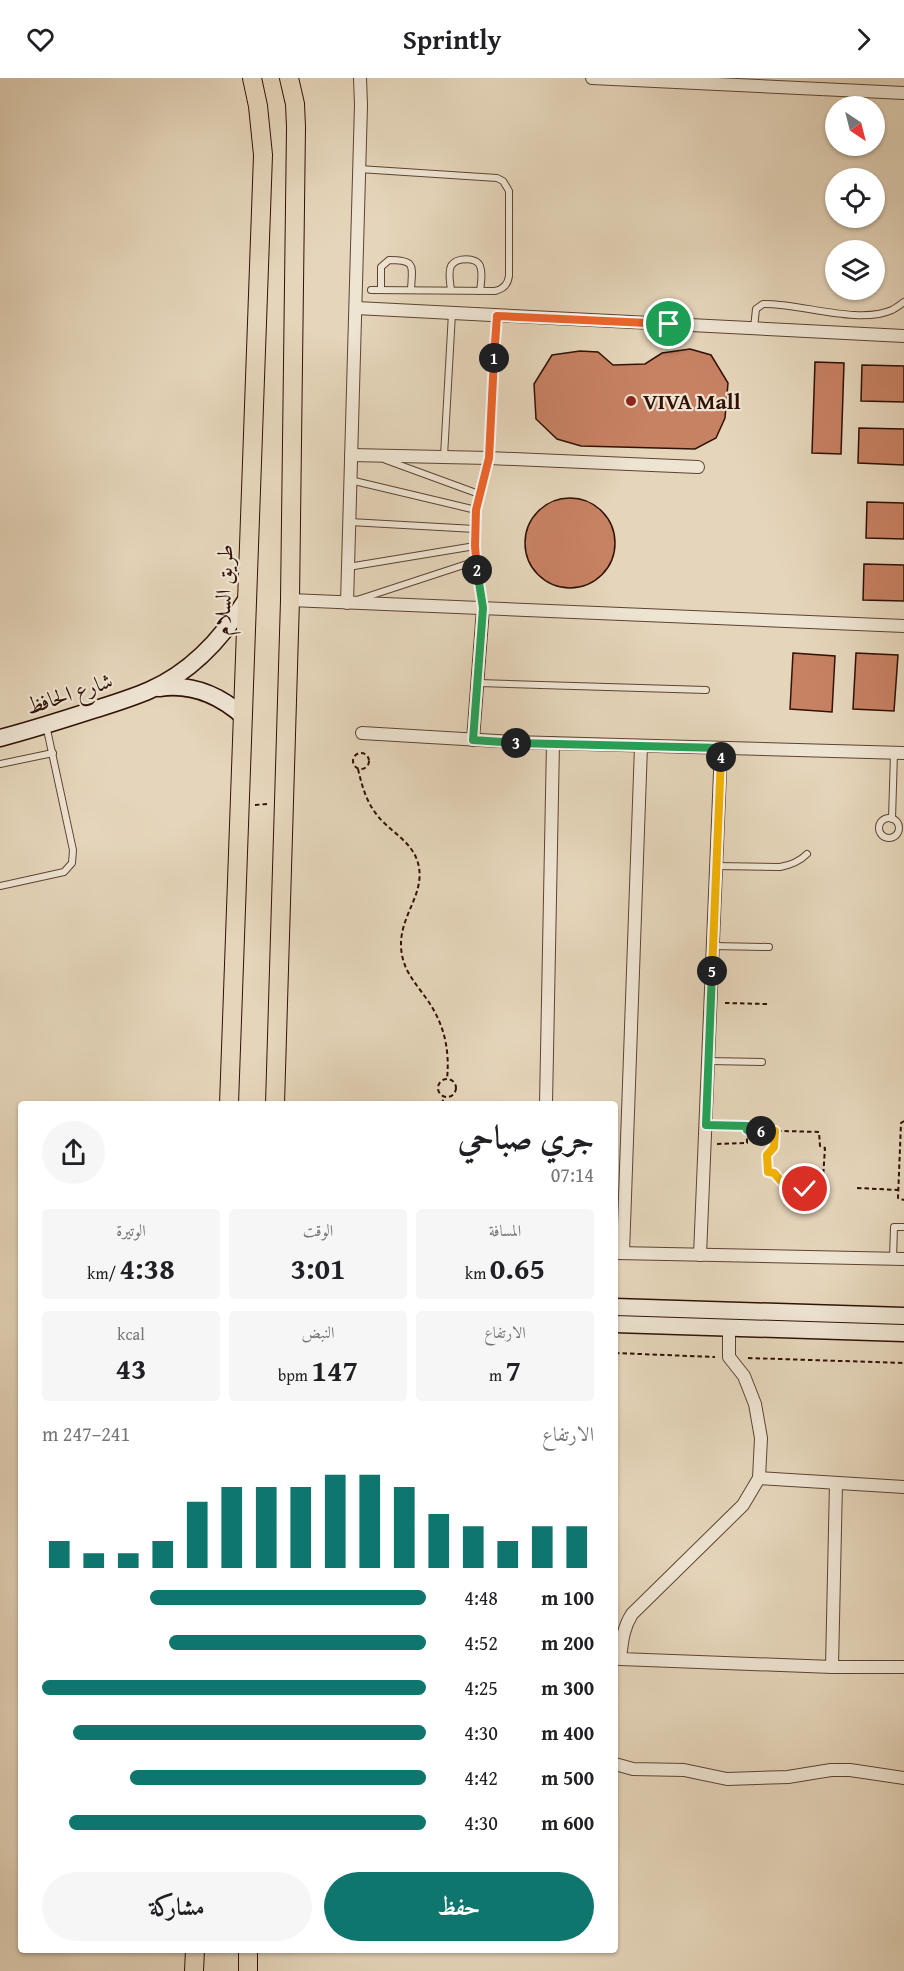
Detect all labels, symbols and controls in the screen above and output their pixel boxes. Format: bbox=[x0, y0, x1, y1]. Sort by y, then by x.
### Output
text: Sprintly bbox=[403, 19, 501, 59]
icon: heart bbox=[24, 23, 57, 56]
icon: forward bbox=[847, 23, 880, 56]
north arrow bbox=[825, 96, 885, 156]
map controls bbox=[825, 96, 885, 300]
button: locate bbox=[825, 168, 885, 228]
button: layers bbox=[825, 240, 885, 300]
pin bbox=[643, 298, 694, 349]
icon: arrive bbox=[652, 307, 685, 340]
pin: 1 bbox=[479, 343, 509, 373]
text: 1 bbox=[490, 346, 498, 370]
place label: VIVA Mall bbox=[643, 385, 741, 417]
marker: VIVA Mall bbox=[624, 394, 638, 408]
street label: طريق السلام bbox=[205, 544, 245, 636]
pin: 2 bbox=[462, 555, 492, 585]
text: 2 bbox=[473, 558, 481, 582]
street label: شارع الحافظ bbox=[21, 664, 118, 725]
pin: 3 bbox=[501, 728, 531, 758]
text: 3 bbox=[512, 731, 520, 755]
pin: 4 bbox=[706, 742, 736, 772]
text: 4 bbox=[717, 745, 725, 769]
pin: 5 bbox=[697, 956, 727, 986]
text: 5 bbox=[708, 959, 716, 983]
text: جري صباحي bbox=[458, 1113, 594, 1161]
pin: 6 bbox=[746, 1116, 776, 1146]
text: 6 bbox=[757, 1119, 765, 1143]
button: share bbox=[42, 1121, 105, 1184]
text: 07:14 bbox=[551, 1160, 594, 1189]
pin bbox=[779, 1163, 830, 1214]
icon: check bbox=[788, 1172, 821, 1205]
text: الوتيرة bbox=[116, 1218, 146, 1242]
text: الوقت bbox=[303, 1218, 333, 1242]
text: المسافة bbox=[489, 1218, 521, 1242]
text: 4:38 bbox=[120, 1246, 175, 1290]
text: 3:01 bbox=[290, 1246, 346, 1290]
text: 0.65 bbox=[490, 1246, 545, 1290]
text: /km bbox=[87, 1261, 120, 1285]
text: km bbox=[465, 1261, 490, 1285]
text: النبض bbox=[302, 1320, 334, 1344]
text: الارتفاع bbox=[484, 1320, 526, 1344]
text: kcal bbox=[117, 1322, 145, 1346]
text: 43 bbox=[115, 1346, 147, 1390]
text: 147 bbox=[311, 1348, 358, 1392]
text: 7 bbox=[506, 1348, 521, 1392]
text: bpm bbox=[278, 1363, 311, 1387]
text: m bbox=[489, 1363, 506, 1387]
text: 241–247 m bbox=[42, 1419, 130, 1448]
text: الارتفاع bbox=[542, 1419, 594, 1448]
text: 4:48 bbox=[464, 1583, 498, 1612]
text: 100 m bbox=[541, 1583, 594, 1612]
text: 4:52 bbox=[464, 1628, 498, 1657]
text: 200 m bbox=[541, 1628, 594, 1657]
text: 4:25 bbox=[464, 1673, 498, 1702]
text: 300 m bbox=[541, 1673, 594, 1702]
text: 4:30 bbox=[464, 1718, 498, 1747]
text: 400 m bbox=[541, 1718, 594, 1747]
text: 4:42 bbox=[464, 1763, 498, 1792]
text: 500 m bbox=[541, 1763, 594, 1792]
text: 4:30 bbox=[464, 1808, 498, 1837]
text: 600 m bbox=[541, 1808, 594, 1837]
button: مشاركة bbox=[42, 1872, 312, 1941]
button: حفظ bbox=[324, 1872, 594, 1941]

